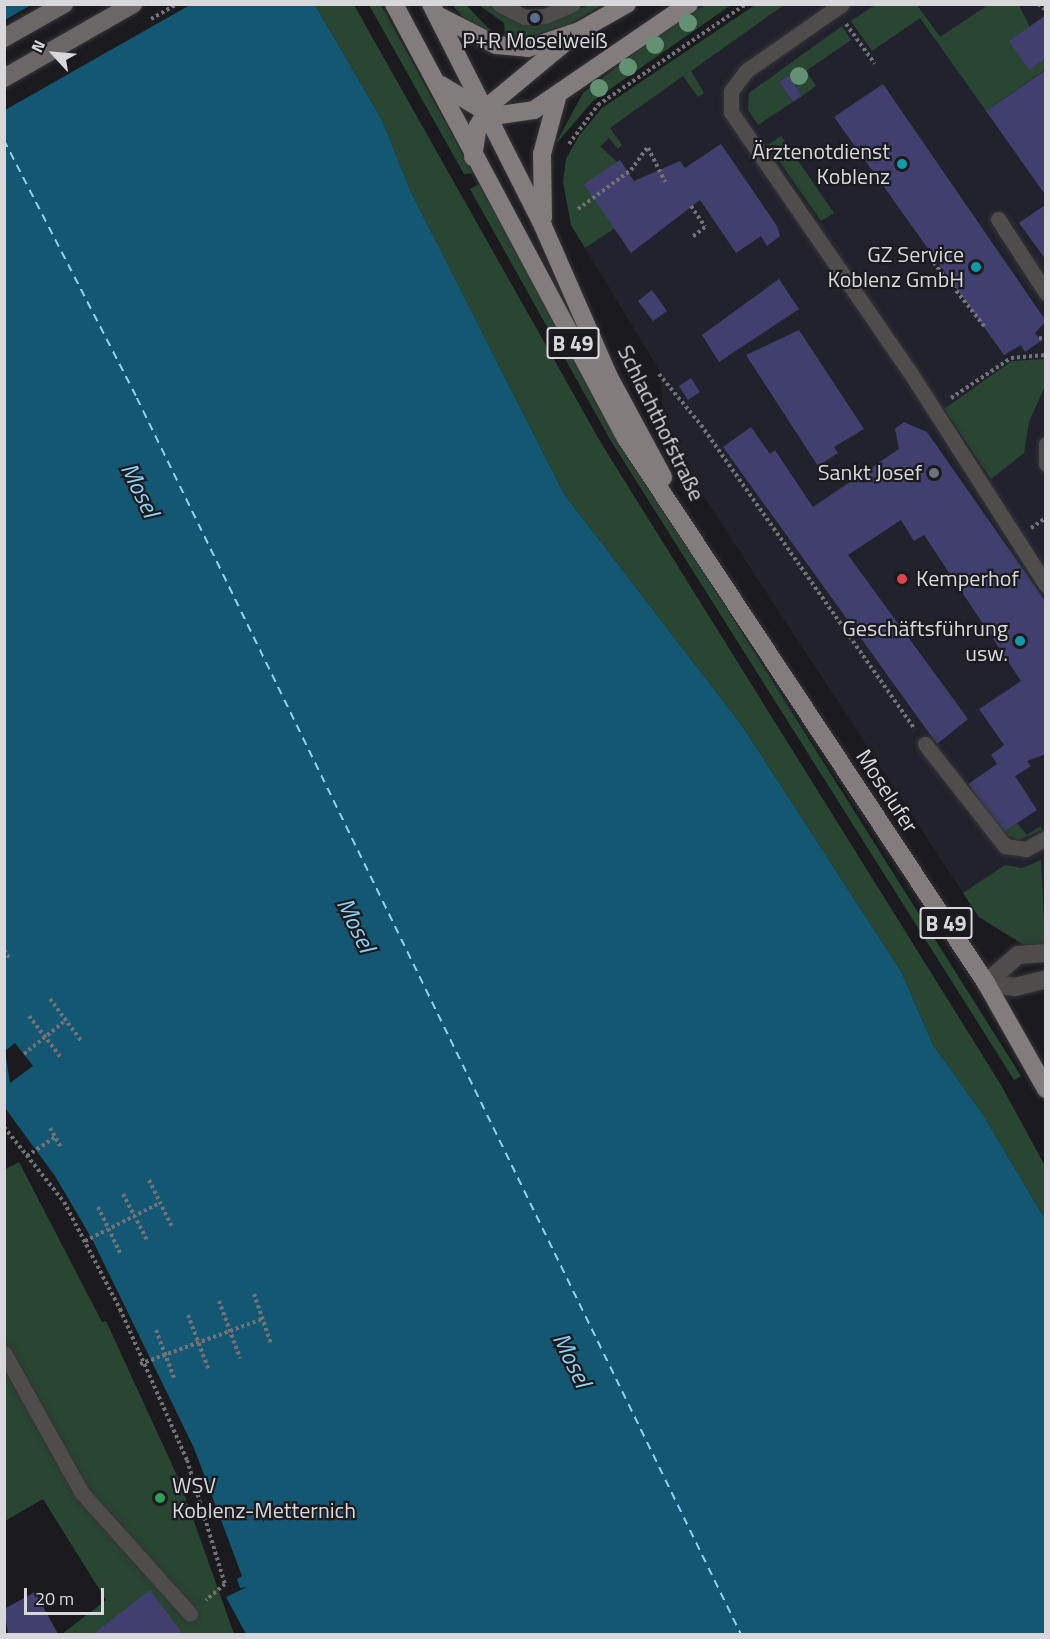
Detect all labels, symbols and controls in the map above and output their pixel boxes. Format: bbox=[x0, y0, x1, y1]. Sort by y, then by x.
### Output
marker: P+R Moselweiß bbox=[528, 11, 542, 25]
north arrow bbox=[24, 24, 84, 84]
place label: P+R Moselweiß bbox=[462, 28, 608, 54]
text: N bbox=[25, 36, 51, 56]
place label: Ärztenotdienst Koblenz bbox=[752, 138, 890, 190]
marker: Ärztenotdienst Koblenz bbox=[895, 157, 909, 171]
place label: GZ Service Koblenz GmbH bbox=[828, 241, 964, 292]
marker: GZ Service Koblenz GmbH bbox=[969, 260, 983, 274]
road number: B 49 bbox=[546, 325, 600, 361]
street label: Schlachthofstraße bbox=[612, 341, 710, 505]
water label: Mosel bbox=[115, 458, 165, 522]
place label: Sankt Josef bbox=[818, 460, 922, 486]
marker: Sankt Josef bbox=[927, 466, 941, 480]
place label: Kemperhof bbox=[916, 566, 1019, 592]
marker: Kemperhof bbox=[893, 570, 911, 588]
place label: Geschäftsführung usw. bbox=[842, 615, 1008, 666]
marker: Geschäftsführung usw. bbox=[1013, 634, 1027, 648]
street label: Moselufer bbox=[850, 744, 924, 838]
water label: Mosel bbox=[331, 893, 381, 957]
road number: B 49 bbox=[919, 905, 973, 941]
water label: Mosel bbox=[547, 1328, 597, 1392]
place label: WSV Koblenz-Metternich bbox=[172, 1472, 356, 1524]
marker: WSV Koblenz-Metternich bbox=[153, 1491, 167, 1505]
scale bar bbox=[27, 1576, 106, 1614]
text: 20 m bbox=[35, 1585, 74, 1612]

